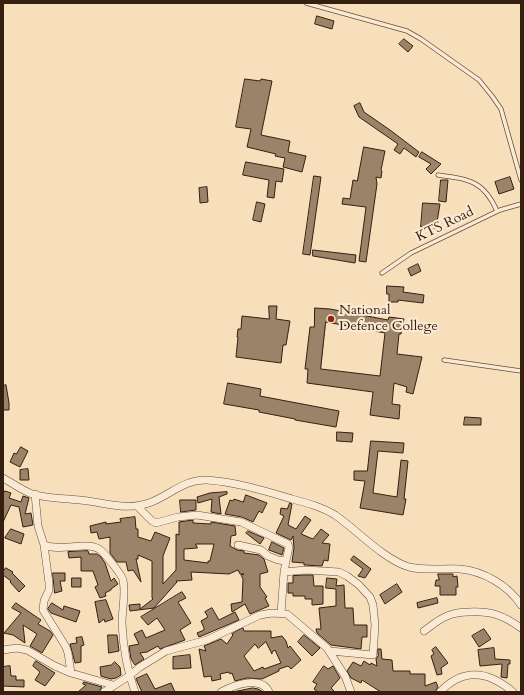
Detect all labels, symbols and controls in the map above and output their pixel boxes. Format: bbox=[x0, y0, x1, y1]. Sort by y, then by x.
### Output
street label: KTS Road bbox=[413, 204, 477, 246]
place label: National Defence College bbox=[339, 303, 438, 336]
marker: National Defence College bbox=[326, 314, 336, 324]

